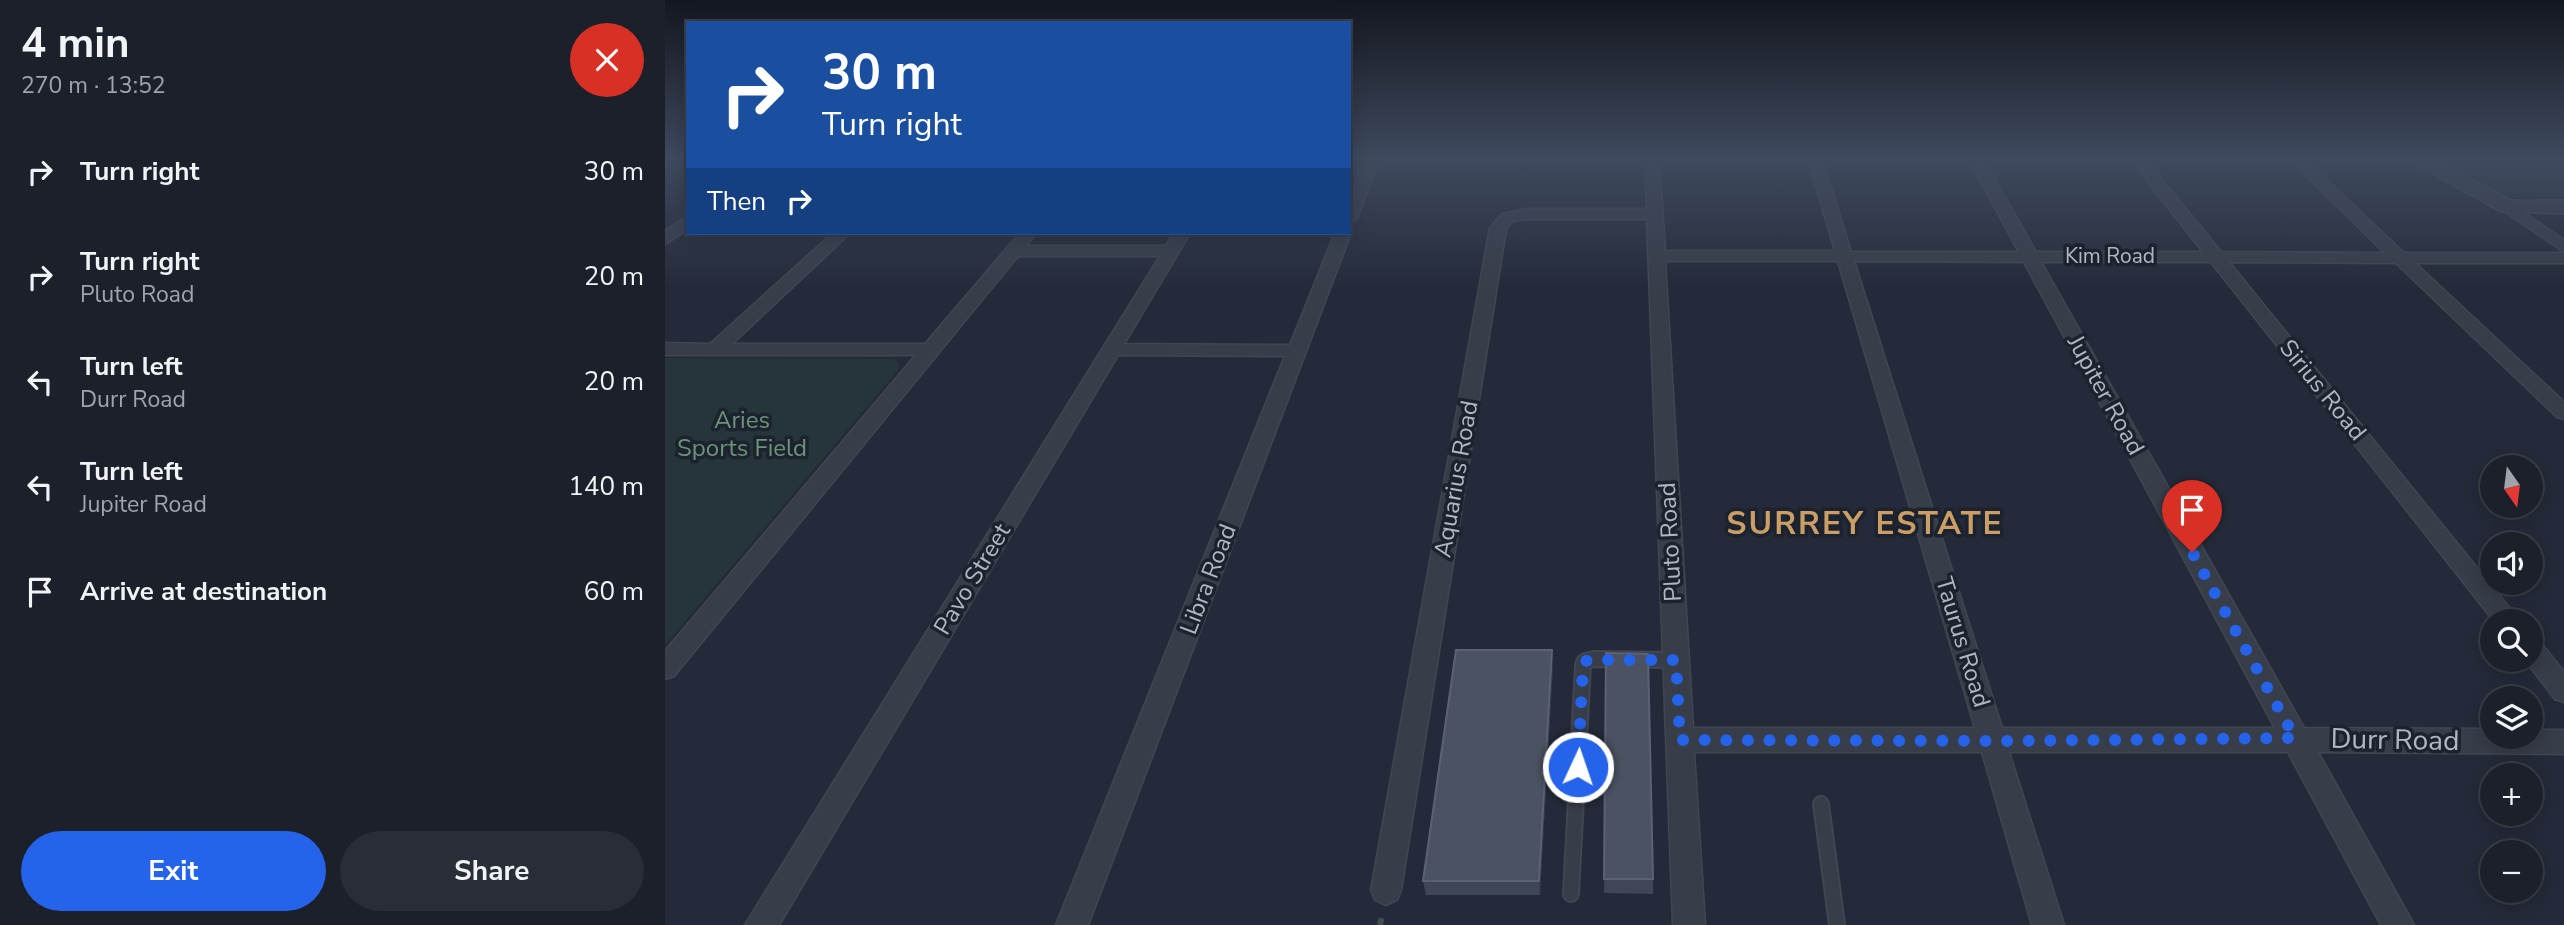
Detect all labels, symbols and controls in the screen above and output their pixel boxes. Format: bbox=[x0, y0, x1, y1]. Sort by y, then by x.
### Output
text: 4 min bbox=[21, 15, 130, 72]
button: close bbox=[570, 23, 644, 97]
text: 30 m bbox=[822, 39, 937, 106]
icon: right bbox=[707, 49, 798, 140]
text: 270 m · 13:52 bbox=[21, 70, 166, 101]
text: Turn right bbox=[822, 103, 962, 146]
icon: right bbox=[21, 153, 59, 191]
text: Turn right bbox=[80, 154, 199, 189]
text: 30 m bbox=[584, 154, 644, 189]
icon: right bbox=[780, 182, 818, 220]
text: Then bbox=[707, 184, 766, 219]
street label: Kim Road bbox=[2065, 242, 2155, 270]
text: Turn right bbox=[80, 244, 199, 279]
icon: right bbox=[21, 258, 59, 296]
text: 20 m bbox=[584, 259, 644, 294]
text: Pluto Road bbox=[80, 279, 194, 310]
street label: Jupiter Road bbox=[2059, 328, 2152, 461]
street label: Sirius Road bbox=[2272, 333, 2374, 447]
text: Turn left bbox=[80, 349, 183, 384]
icon: left bbox=[21, 363, 59, 401]
text: 20 m bbox=[584, 364, 644, 399]
text: Durr Road bbox=[80, 384, 186, 415]
street label: Aquarius Road bbox=[1426, 398, 1486, 560]
park label: Aries Sports Field bbox=[677, 404, 807, 464]
text: Turn left bbox=[80, 454, 183, 489]
north arrow bbox=[2480, 455, 2543, 518]
map controls bbox=[2480, 455, 2543, 903]
icon: left bbox=[21, 468, 59, 506]
text: 140 m bbox=[568, 469, 644, 504]
pin bbox=[2162, 480, 2222, 552]
street label: Pluto Road bbox=[1651, 482, 1689, 602]
text: Jupiter Road bbox=[80, 489, 207, 520]
icon: arrive bbox=[2173, 491, 2211, 529]
district label: SURREY ESTATE bbox=[1726, 502, 2004, 545]
street label: Pavo Street bbox=[926, 517, 1018, 641]
street label: Libra Road bbox=[1172, 519, 1244, 639]
button: sound bbox=[2480, 532, 2543, 595]
icon: arrive bbox=[21, 573, 59, 611]
street label: Taurus Road bbox=[1928, 573, 1998, 711]
text: Arrive at destination bbox=[80, 574, 327, 609]
text: 60 m bbox=[584, 574, 644, 609]
button: search bbox=[2480, 609, 2543, 672]
button: layers bbox=[2480, 686, 2543, 749]
street label: Durr Road bbox=[2330, 720, 2460, 760]
position arrow bbox=[1541, 730, 1615, 804]
button: + bbox=[2480, 763, 2543, 826]
button: Exit bbox=[21, 831, 326, 911]
button: Share bbox=[340, 831, 644, 911]
button: − bbox=[2480, 840, 2543, 903]

